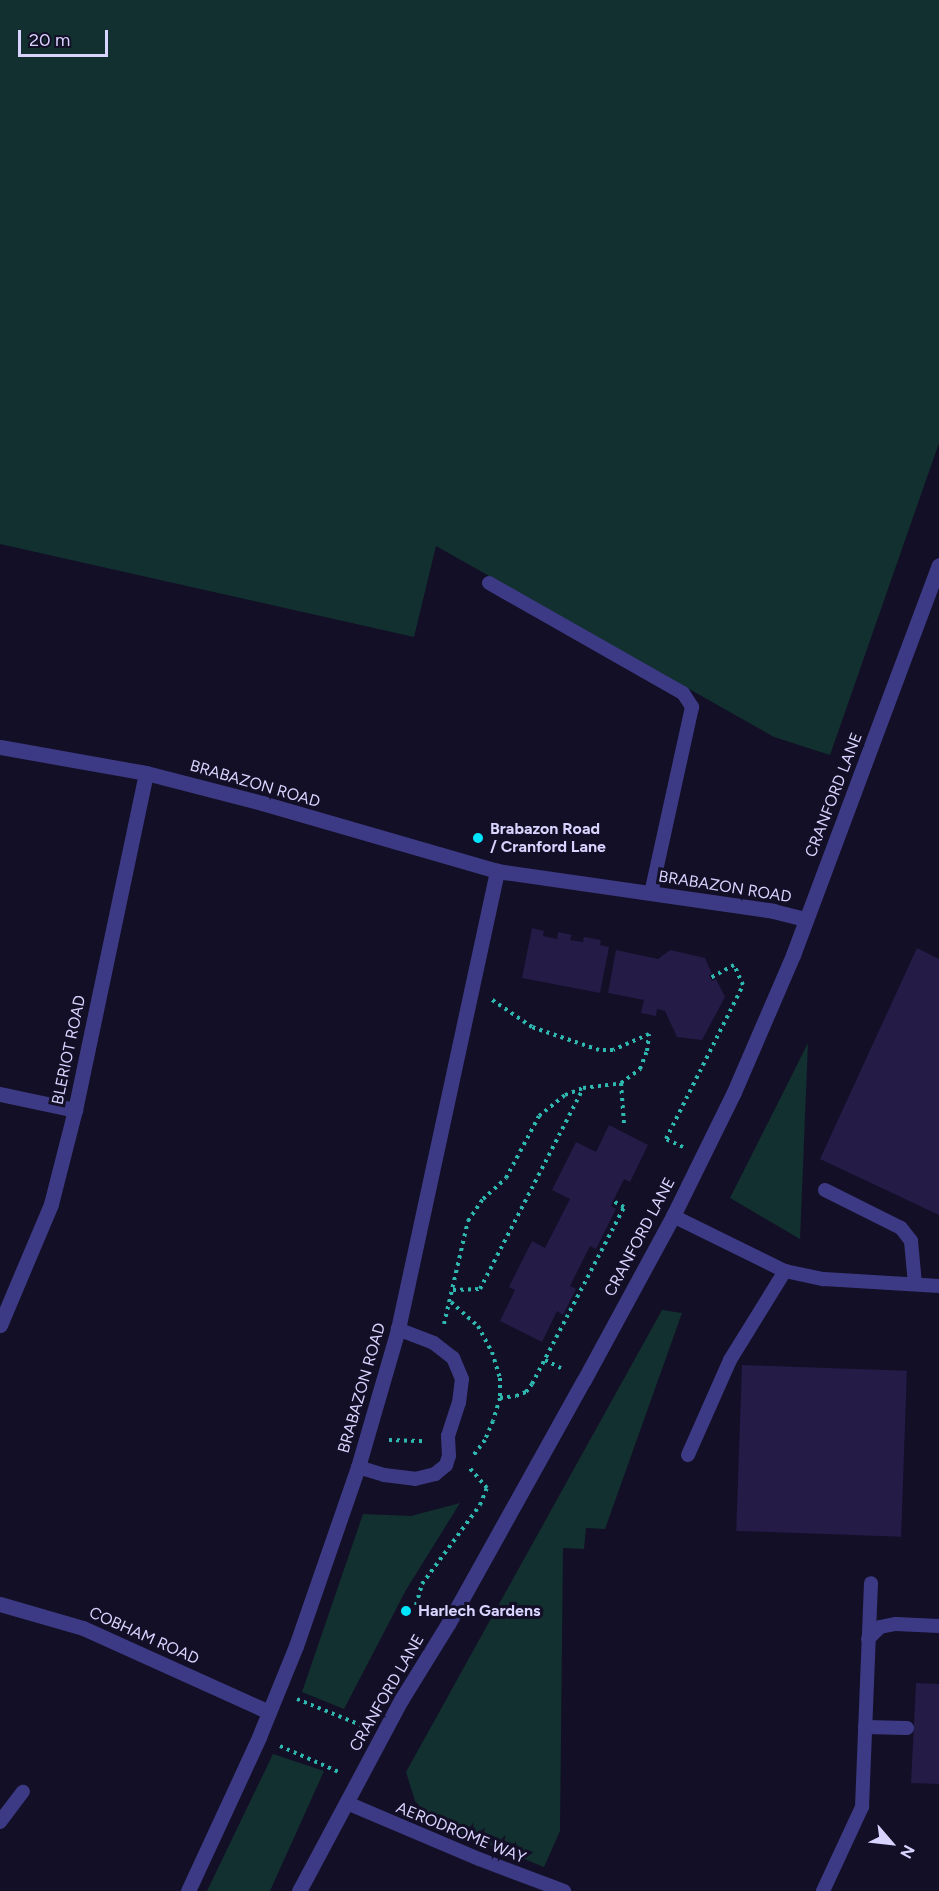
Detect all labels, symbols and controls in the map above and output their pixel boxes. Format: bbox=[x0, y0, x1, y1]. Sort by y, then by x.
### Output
scale bar bbox=[21, 18, 111, 56]
text: 20 m bbox=[29, 29, 70, 51]
street label: CRANFORD LANE bbox=[801, 730, 867, 860]
street label: BRABAZON ROAD bbox=[188, 756, 322, 812]
place label: Brabazon Road / Cranford Lane bbox=[490, 819, 606, 857]
marker: Brabazon Road / Cranford Lane bbox=[471, 831, 485, 845]
street label: BRABAZON ROAD bbox=[657, 867, 793, 907]
street label: BLERIOT ROAD bbox=[48, 994, 90, 1106]
street label: CRANFORD LANE bbox=[601, 1174, 679, 1300]
street label: BRABAZON ROAD bbox=[334, 1321, 390, 1455]
place label: Harlech Gardens bbox=[418, 1601, 540, 1621]
street label: COBHAM ROAD bbox=[86, 1603, 202, 1669]
marker: Harlech Gardens bbox=[399, 1604, 413, 1618]
street label: CRANFORD LANE bbox=[346, 1631, 428, 1755]
street label: AERODROME WAY bbox=[393, 1798, 529, 1868]
north arrow bbox=[861, 1813, 921, 1873]
text: N bbox=[896, 1842, 919, 1862]

